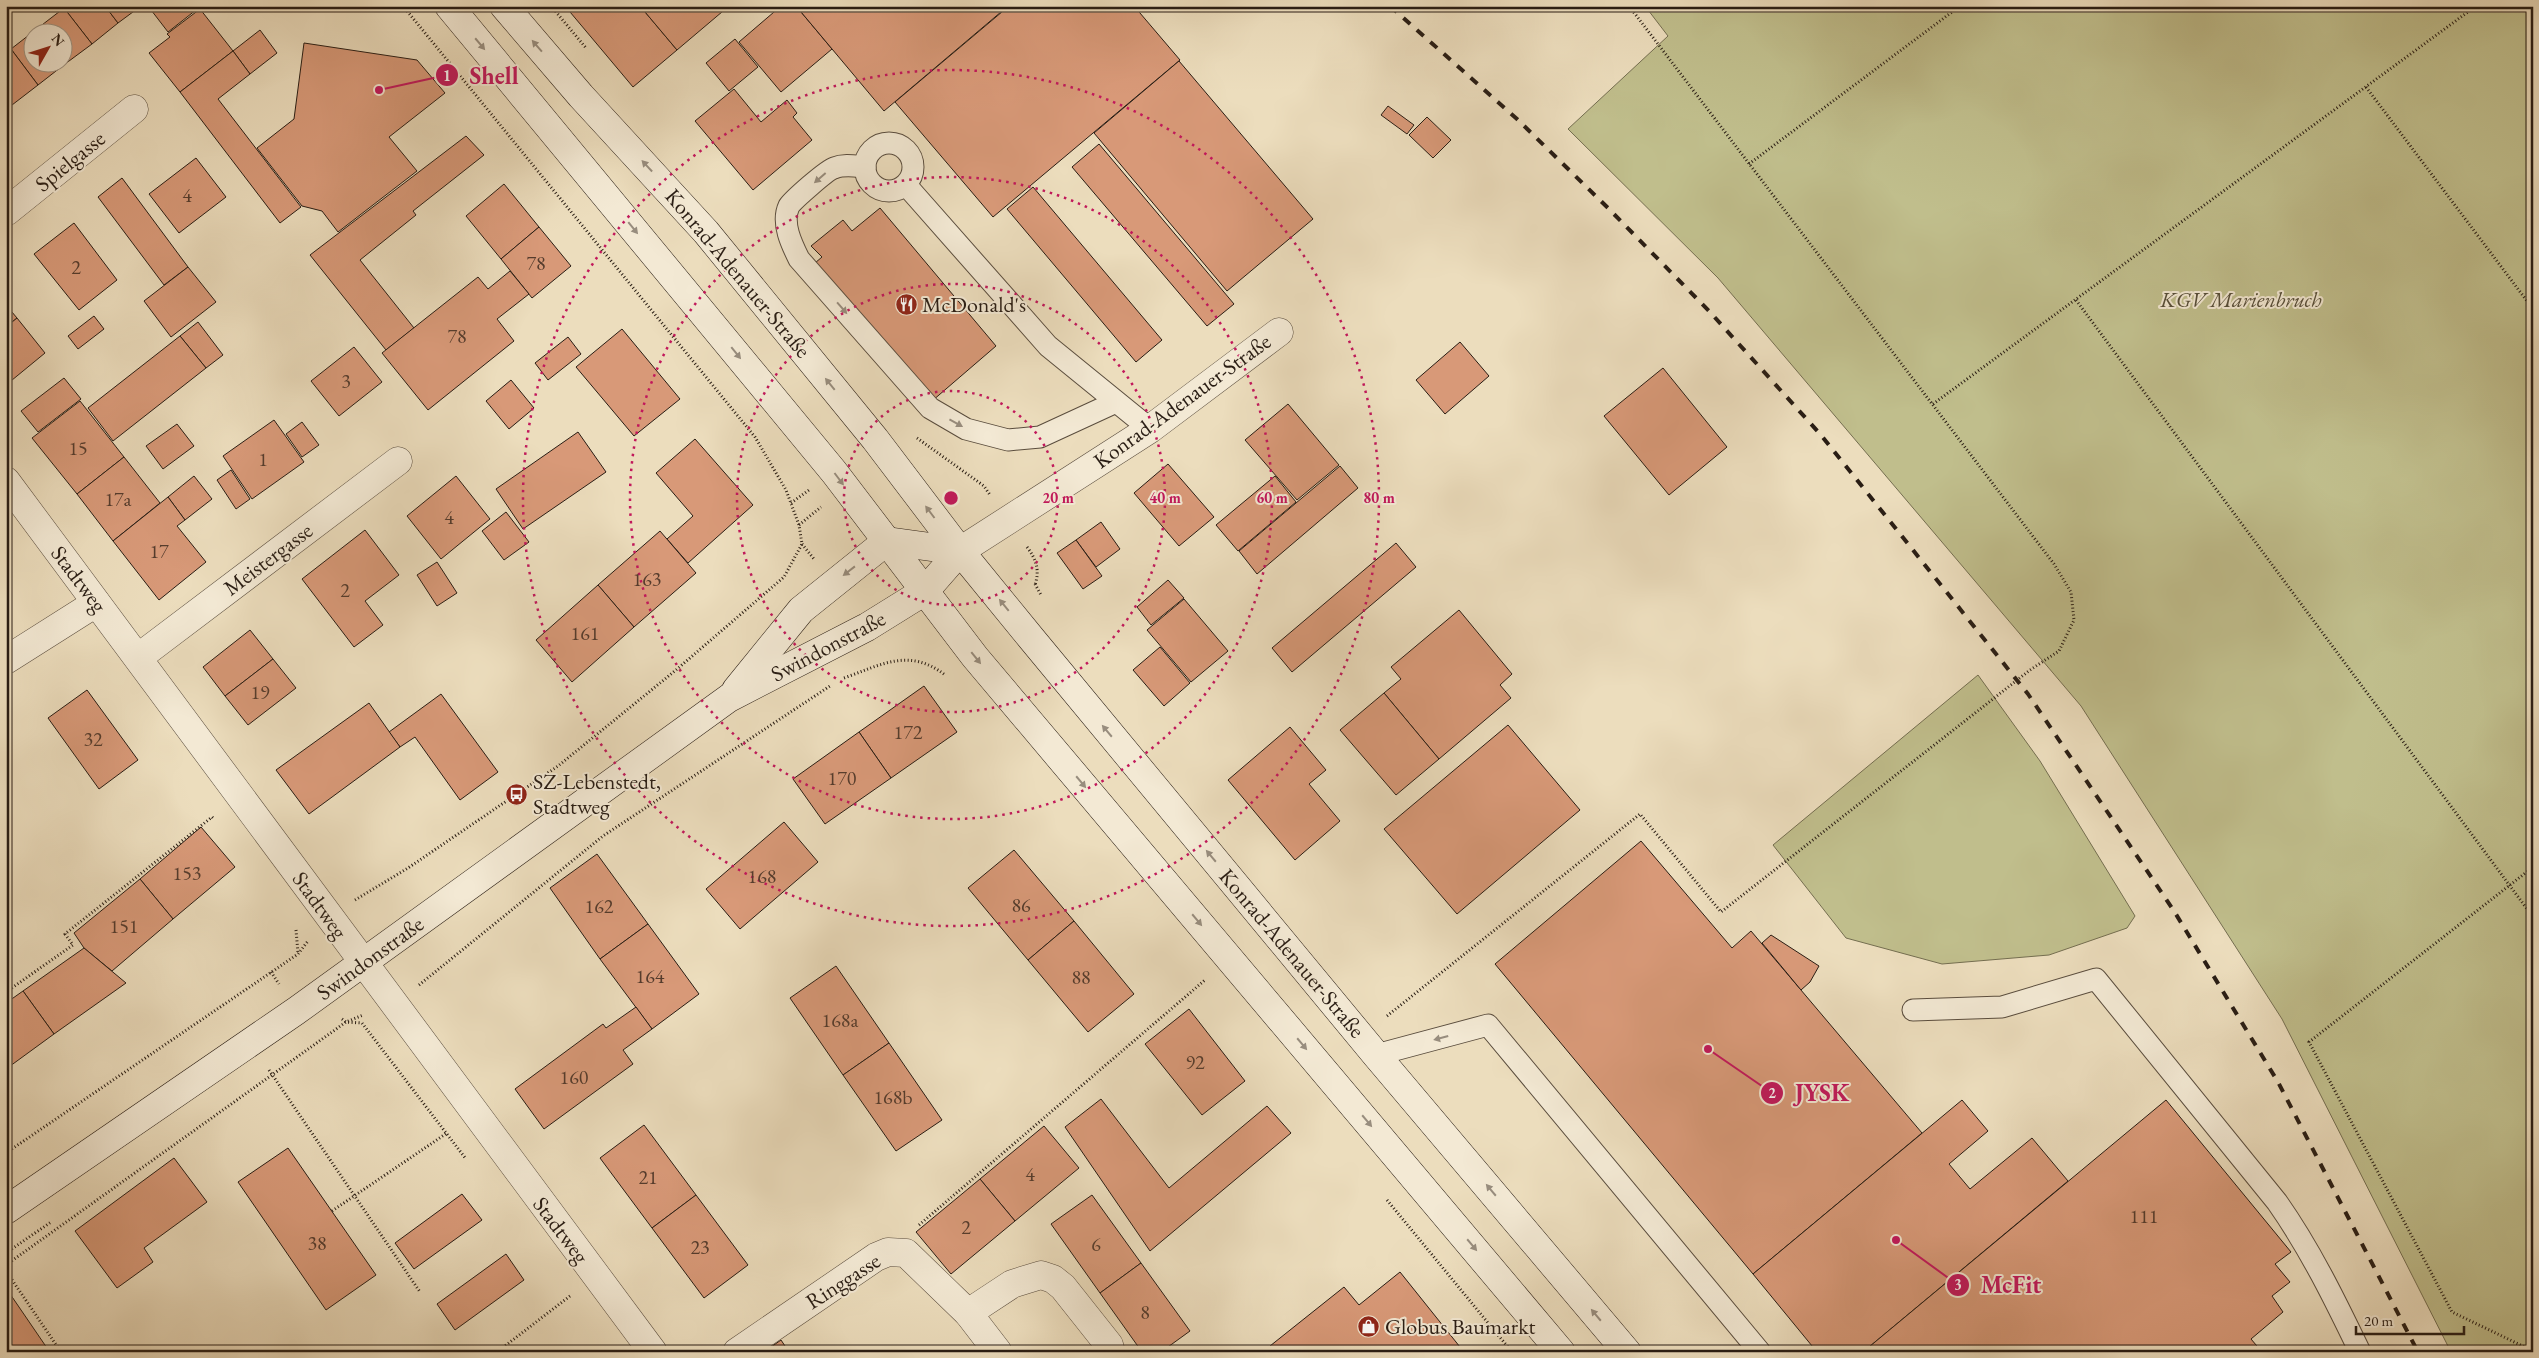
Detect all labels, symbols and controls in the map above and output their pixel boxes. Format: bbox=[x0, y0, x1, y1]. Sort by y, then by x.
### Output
north arrow bbox=[22, 22, 72, 72]
text: N bbox=[48, 30, 69, 50]
one-way arrow bbox=[475, 37, 486, 50]
one-way arrow bbox=[532, 40, 543, 52]
callout: Shell bbox=[435, 56, 529, 95]
text: Shell bbox=[470, 60, 519, 91]
text: 1 bbox=[443, 66, 451, 85]
street label: Spielgasse bbox=[29, 124, 111, 198]
one-way arrow bbox=[641, 160, 653, 172]
one-way arrow bbox=[815, 172, 827, 184]
house number: 4 bbox=[182, 182, 192, 208]
street label: Konrad-Adenauer-Straße bbox=[659, 182, 818, 364]
one-way arrow bbox=[627, 221, 639, 233]
house number: 78 bbox=[526, 250, 546, 276]
house number: 2 bbox=[71, 254, 81, 280]
park label: KGV Marienbruch bbox=[2159, 285, 2322, 314]
place label: McDonald's bbox=[922, 290, 1026, 319]
restaurant icon: McDonald's bbox=[894, 292, 918, 316]
one-way arrow bbox=[836, 302, 848, 314]
house number: 78 bbox=[447, 323, 467, 349]
street label: Konrad-Adenauer-Straße bbox=[1087, 327, 1277, 475]
one-way arrow bbox=[731, 346, 742, 359]
house number: 3 bbox=[341, 368, 351, 394]
one-way arrow bbox=[825, 378, 836, 391]
one-way arrow bbox=[949, 418, 962, 427]
house number: 15 bbox=[68, 435, 88, 461]
house number: 1 bbox=[258, 446, 268, 472]
one-way arrow bbox=[834, 472, 844, 486]
house number: 17a bbox=[104, 486, 132, 512]
text: 20 m bbox=[1042, 488, 1074, 507]
text: 40 m bbox=[1149, 488, 1181, 507]
text: 60 m bbox=[1256, 488, 1288, 507]
text: 80 m bbox=[1363, 488, 1395, 507]
centre of rings bbox=[942, 489, 960, 507]
house number: 4 bbox=[444, 504, 454, 530]
one-way arrow bbox=[925, 506, 936, 519]
street label: Meistergasse bbox=[218, 516, 319, 602]
house number: 17 bbox=[149, 538, 169, 564]
street label: Stadtweg bbox=[44, 540, 114, 619]
house number: 163 bbox=[633, 566, 661, 592]
one-way arrow bbox=[843, 566, 856, 577]
house number: 2 bbox=[340, 577, 350, 603]
one-way arrow bbox=[998, 599, 1009, 612]
street label: Swindonstraße bbox=[766, 603, 891, 688]
house number: 161 bbox=[571, 620, 599, 646]
one-way arrow bbox=[971, 651, 982, 664]
house number: 19 bbox=[250, 679, 270, 705]
house number: 172 bbox=[894, 719, 923, 745]
one-way arrow bbox=[1102, 725, 1113, 738]
house number: 32 bbox=[83, 726, 103, 752]
house number: 170 bbox=[828, 765, 857, 791]
place label: SZ-Lebenstedt, Stadtweg bbox=[533, 767, 661, 821]
one-way arrow bbox=[1075, 776, 1086, 788]
bus stop icon: SZ-Lebenstedt, Stadtweg bbox=[505, 782, 529, 806]
one-way arrow bbox=[1206, 850, 1217, 862]
house number: 153 bbox=[173, 860, 201, 886]
street label: Konrad-Adenauer-Straße bbox=[1213, 862, 1372, 1044]
house number: 168 bbox=[748, 863, 776, 889]
street label: Stadtweg bbox=[286, 865, 354, 945]
house number: 86 bbox=[1011, 892, 1031, 918]
house number: 162 bbox=[585, 893, 614, 919]
street label: Swindonstraße bbox=[311, 909, 430, 1007]
house number: 151 bbox=[110, 913, 138, 939]
one-way arrow bbox=[1192, 913, 1203, 926]
house number: 164 bbox=[636, 963, 665, 989]
house number: 88 bbox=[1071, 964, 1091, 990]
house number: 168a bbox=[822, 1007, 858, 1033]
one-way arrow bbox=[1434, 1034, 1449, 1042]
one-way arrow bbox=[1296, 1037, 1308, 1049]
house number: 92 bbox=[1185, 1049, 1205, 1075]
house number: 160 bbox=[560, 1064, 589, 1090]
callout: JYSK bbox=[1760, 1073, 1859, 1112]
text: JYSK bbox=[1793, 1077, 1850, 1108]
text: 2 bbox=[1768, 1083, 1776, 1102]
house number: 168b bbox=[873, 1084, 913, 1110]
one-way arrow bbox=[1362, 1114, 1373, 1127]
house number: 4 bbox=[1025, 1161, 1035, 1187]
house number: 21 bbox=[638, 1164, 658, 1190]
one-way arrow bbox=[1485, 1185, 1497, 1197]
street label: Stadtweg bbox=[526, 1191, 596, 1270]
house number: 111 bbox=[2130, 1203, 2158, 1229]
house number: 2 bbox=[961, 1214, 971, 1240]
house number: 38 bbox=[307, 1230, 327, 1256]
house number: 6 bbox=[1091, 1231, 1101, 1257]
house number: 23 bbox=[690, 1234, 710, 1260]
one-way arrow bbox=[1466, 1239, 1477, 1252]
street label: Ringgasse bbox=[800, 1246, 886, 1316]
callout: McFit bbox=[1946, 1265, 2052, 1304]
text: McFit bbox=[1981, 1269, 2041, 1300]
text: 3 bbox=[1954, 1275, 1962, 1294]
house number: 8 bbox=[1140, 1299, 1150, 1325]
scale bar bbox=[2356, 1303, 2464, 1335]
one-way arrow bbox=[1590, 1309, 1602, 1321]
text: 20 m bbox=[2364, 1311, 2393, 1330]
place label: Globus Baumarkt bbox=[1385, 1312, 1535, 1341]
shop icon: Globus Baumarkt bbox=[1357, 1314, 1381, 1338]

